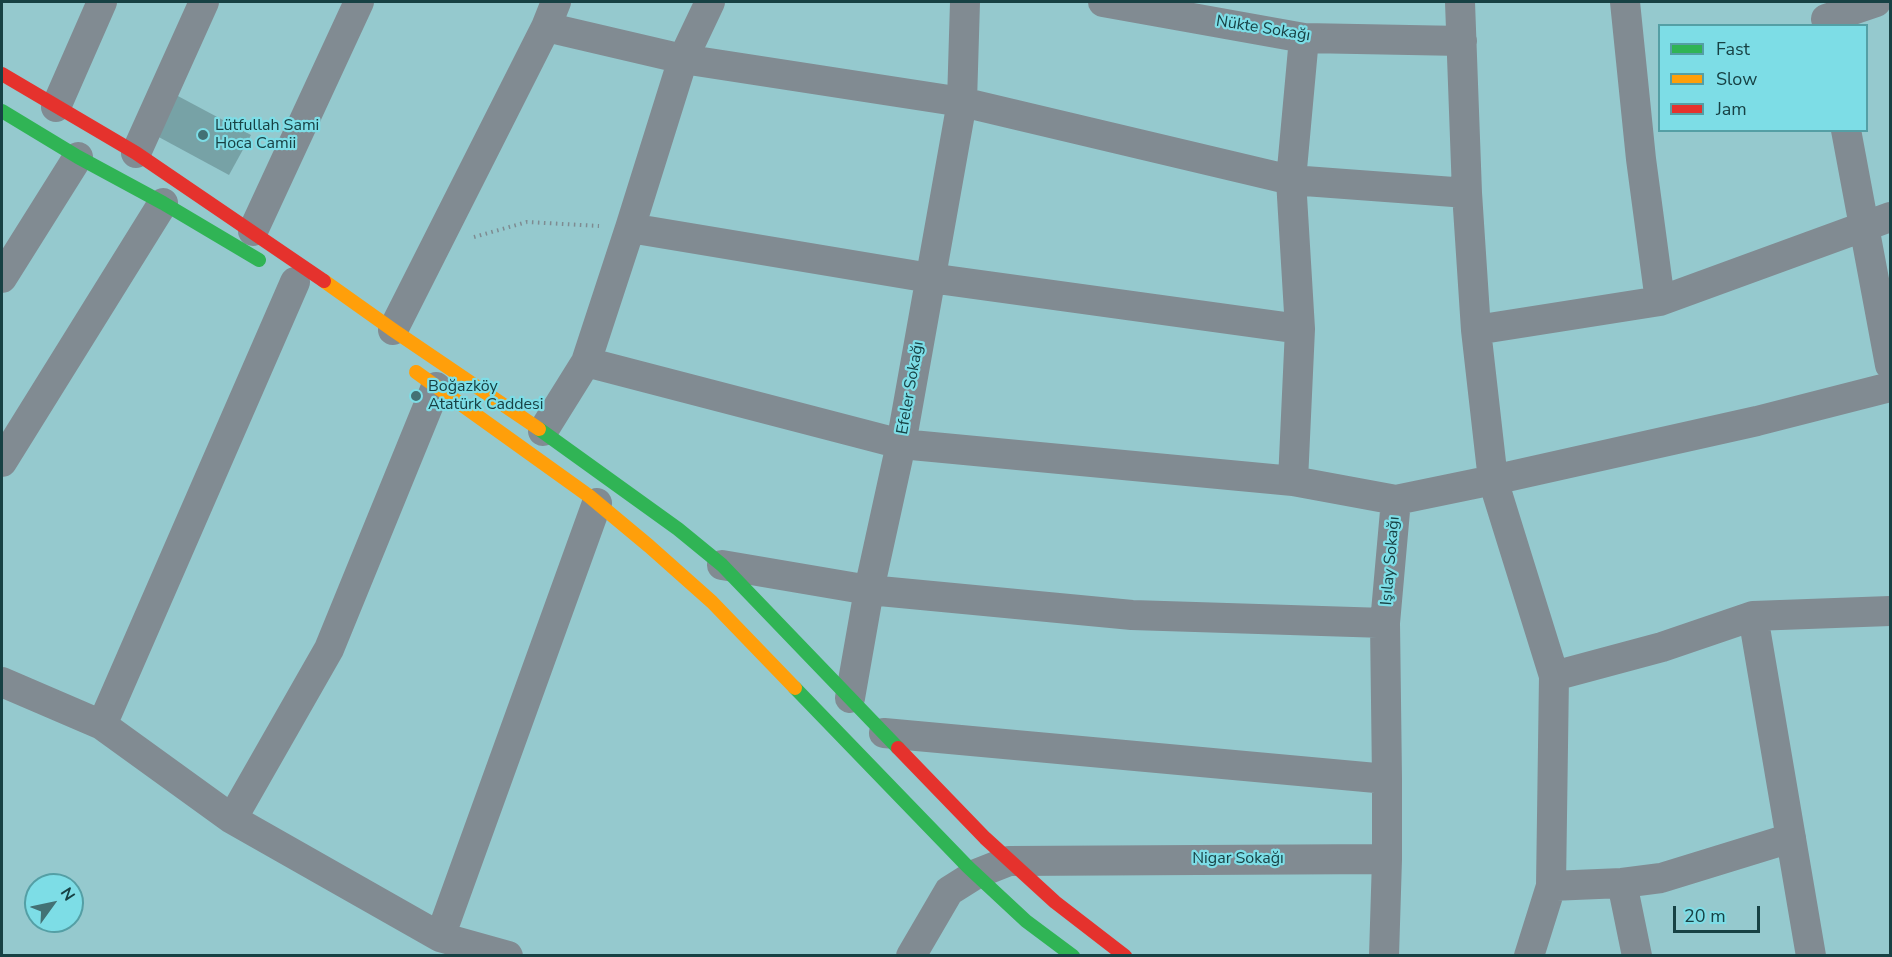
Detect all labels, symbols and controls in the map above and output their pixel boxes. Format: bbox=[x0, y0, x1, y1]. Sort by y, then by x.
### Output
street label: Nükte Sokağı bbox=[1215, 12, 1311, 46]
legend bbox=[1658, 24, 1868, 132]
text: Fast bbox=[1716, 37, 1750, 61]
text: Slow bbox=[1716, 67, 1757, 91]
text: Jam bbox=[1716, 97, 1747, 121]
place label: Lütfullah Sami Hoca Camii bbox=[215, 116, 319, 154]
marker: Lütfullah Sami Hoca Camii bbox=[196, 128, 210, 142]
street label: Efeler Sokağı bbox=[893, 340, 929, 436]
place label: Boğazköy Atatürk Caddesi bbox=[428, 377, 544, 415]
marker: Boğazköy Atatürk Caddesi bbox=[409, 389, 423, 403]
street label: Işılay Sokağı bbox=[1378, 516, 1404, 606]
street label: Nigar Sokağı bbox=[1192, 849, 1284, 869]
north arrow bbox=[24, 873, 84, 933]
text: N bbox=[55, 883, 80, 905]
scale bar bbox=[1676, 894, 1763, 932]
text: 20 m bbox=[1684, 904, 1726, 928]

